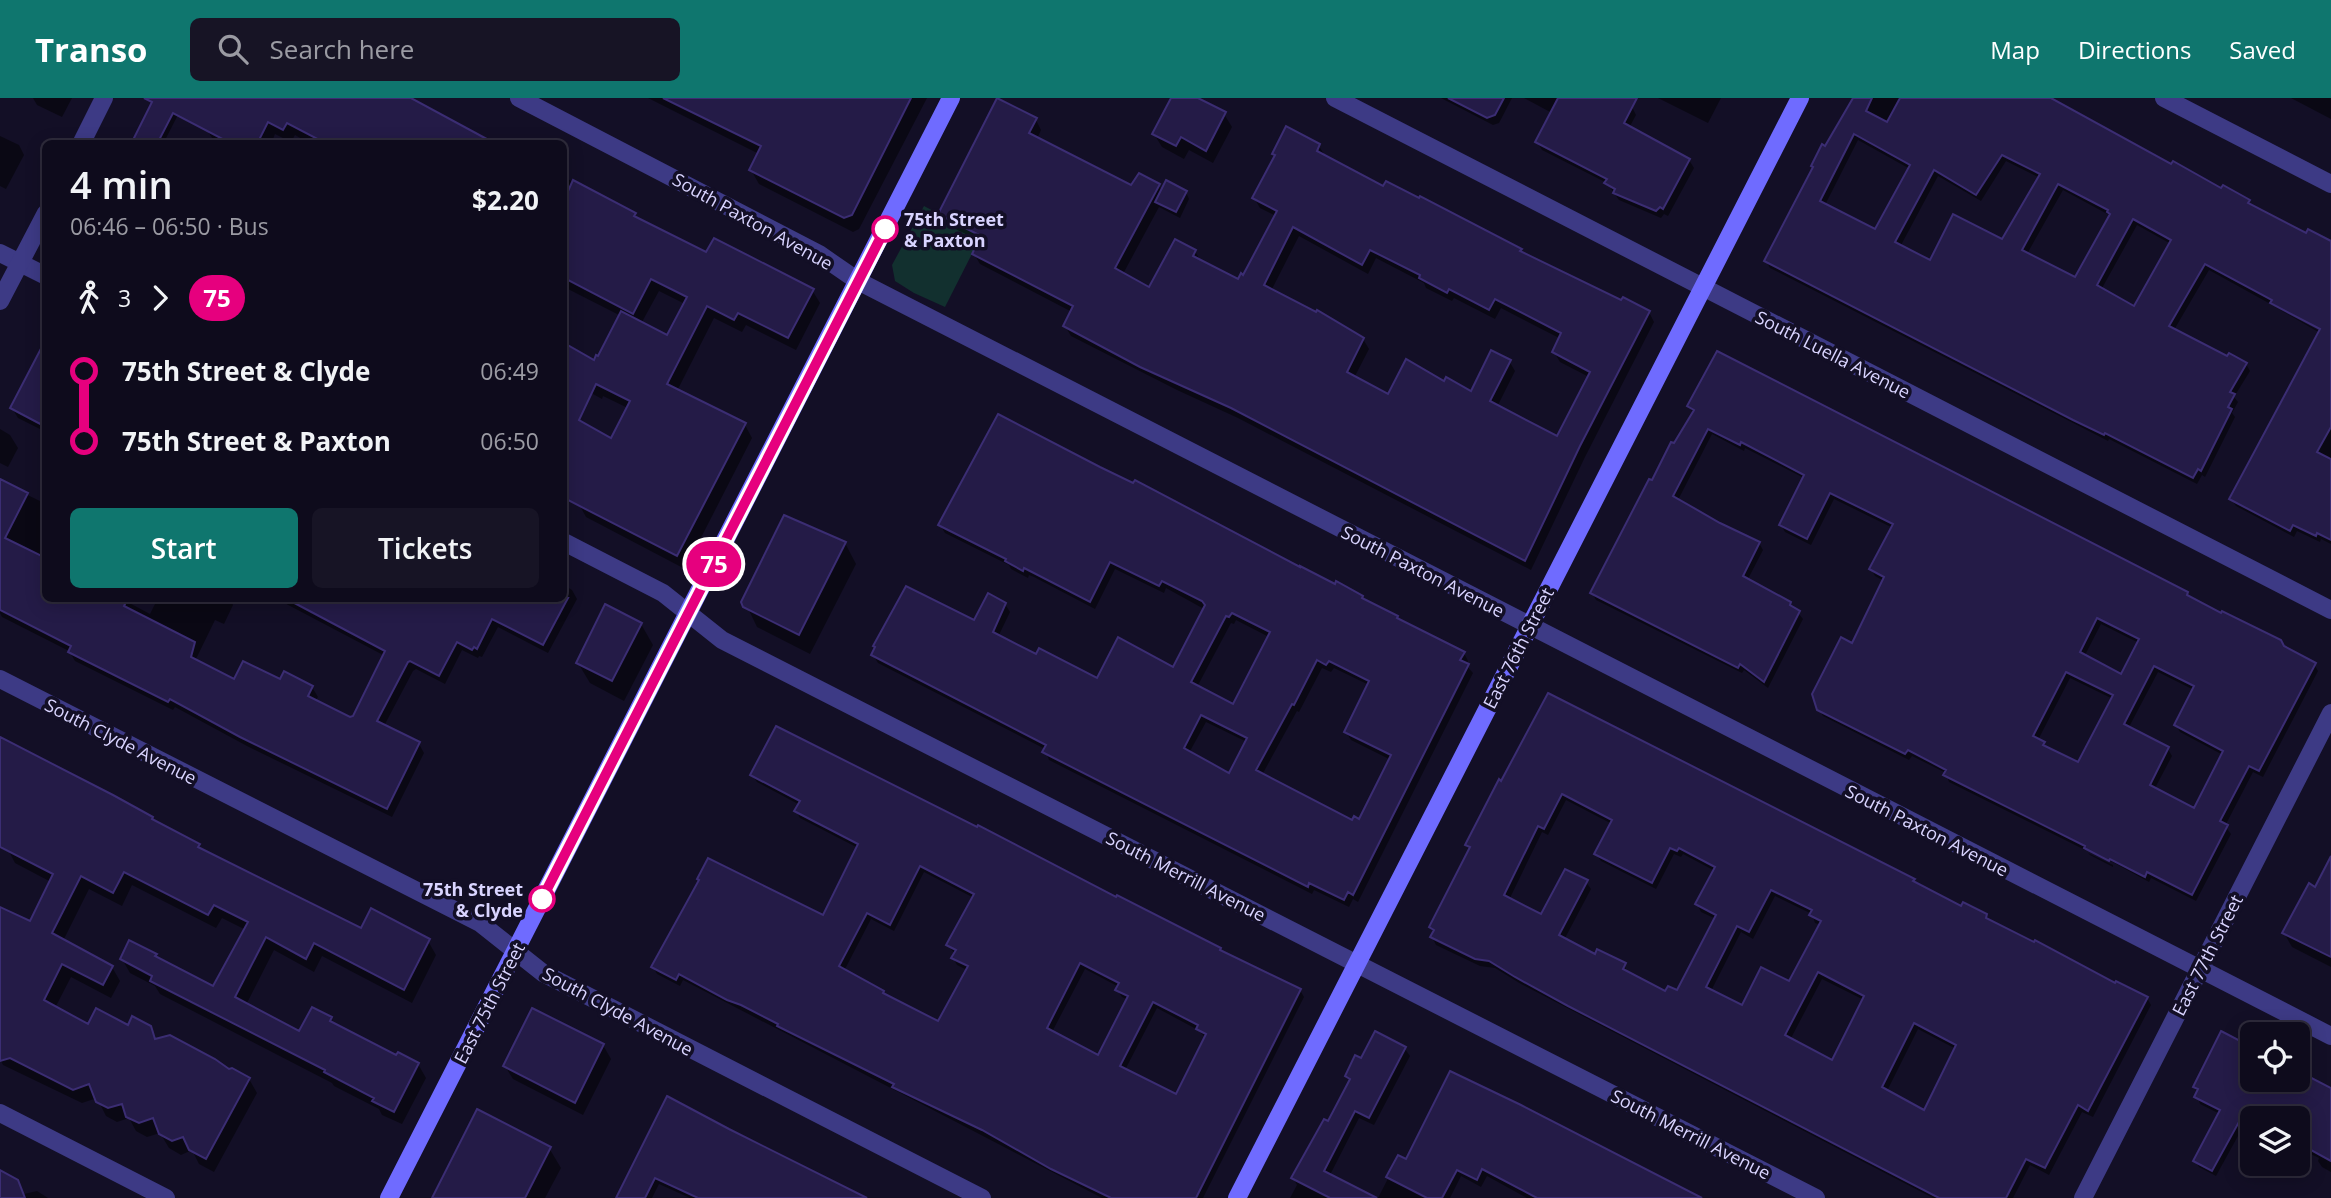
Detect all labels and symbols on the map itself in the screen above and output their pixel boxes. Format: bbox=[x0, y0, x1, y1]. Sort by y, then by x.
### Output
street label: South Paxton Avenue bbox=[669, 167, 837, 275]
place label: 75th Street & Paxton bbox=[904, 207, 1004, 252]
marker: 75th Street & Paxton bbox=[872, 216, 898, 242]
street label: South Luella Avenue bbox=[1751, 305, 1915, 403]
street label: South Paxton Avenue bbox=[1337, 520, 1509, 622]
line badge: 75 bbox=[682, 541, 746, 587]
street label: East 76th Street bbox=[1477, 583, 1559, 713]
street label: South Clyde Avenue bbox=[41, 692, 201, 790]
street label: South Paxton Avenue bbox=[1841, 779, 2013, 881]
street label: South Merrill Avenue bbox=[1102, 825, 1270, 927]
place label: 75th Street & Clyde bbox=[423, 877, 523, 922]
marker: 75th Street & Clyde bbox=[529, 886, 555, 912]
street label: East 77th Street bbox=[2166, 890, 2248, 1020]
street label: East 75th Street bbox=[448, 938, 530, 1068]
street label: South Clyde Avenue bbox=[539, 961, 697, 1061]
street label: South Merrill Avenue bbox=[1607, 1083, 1775, 1185]

